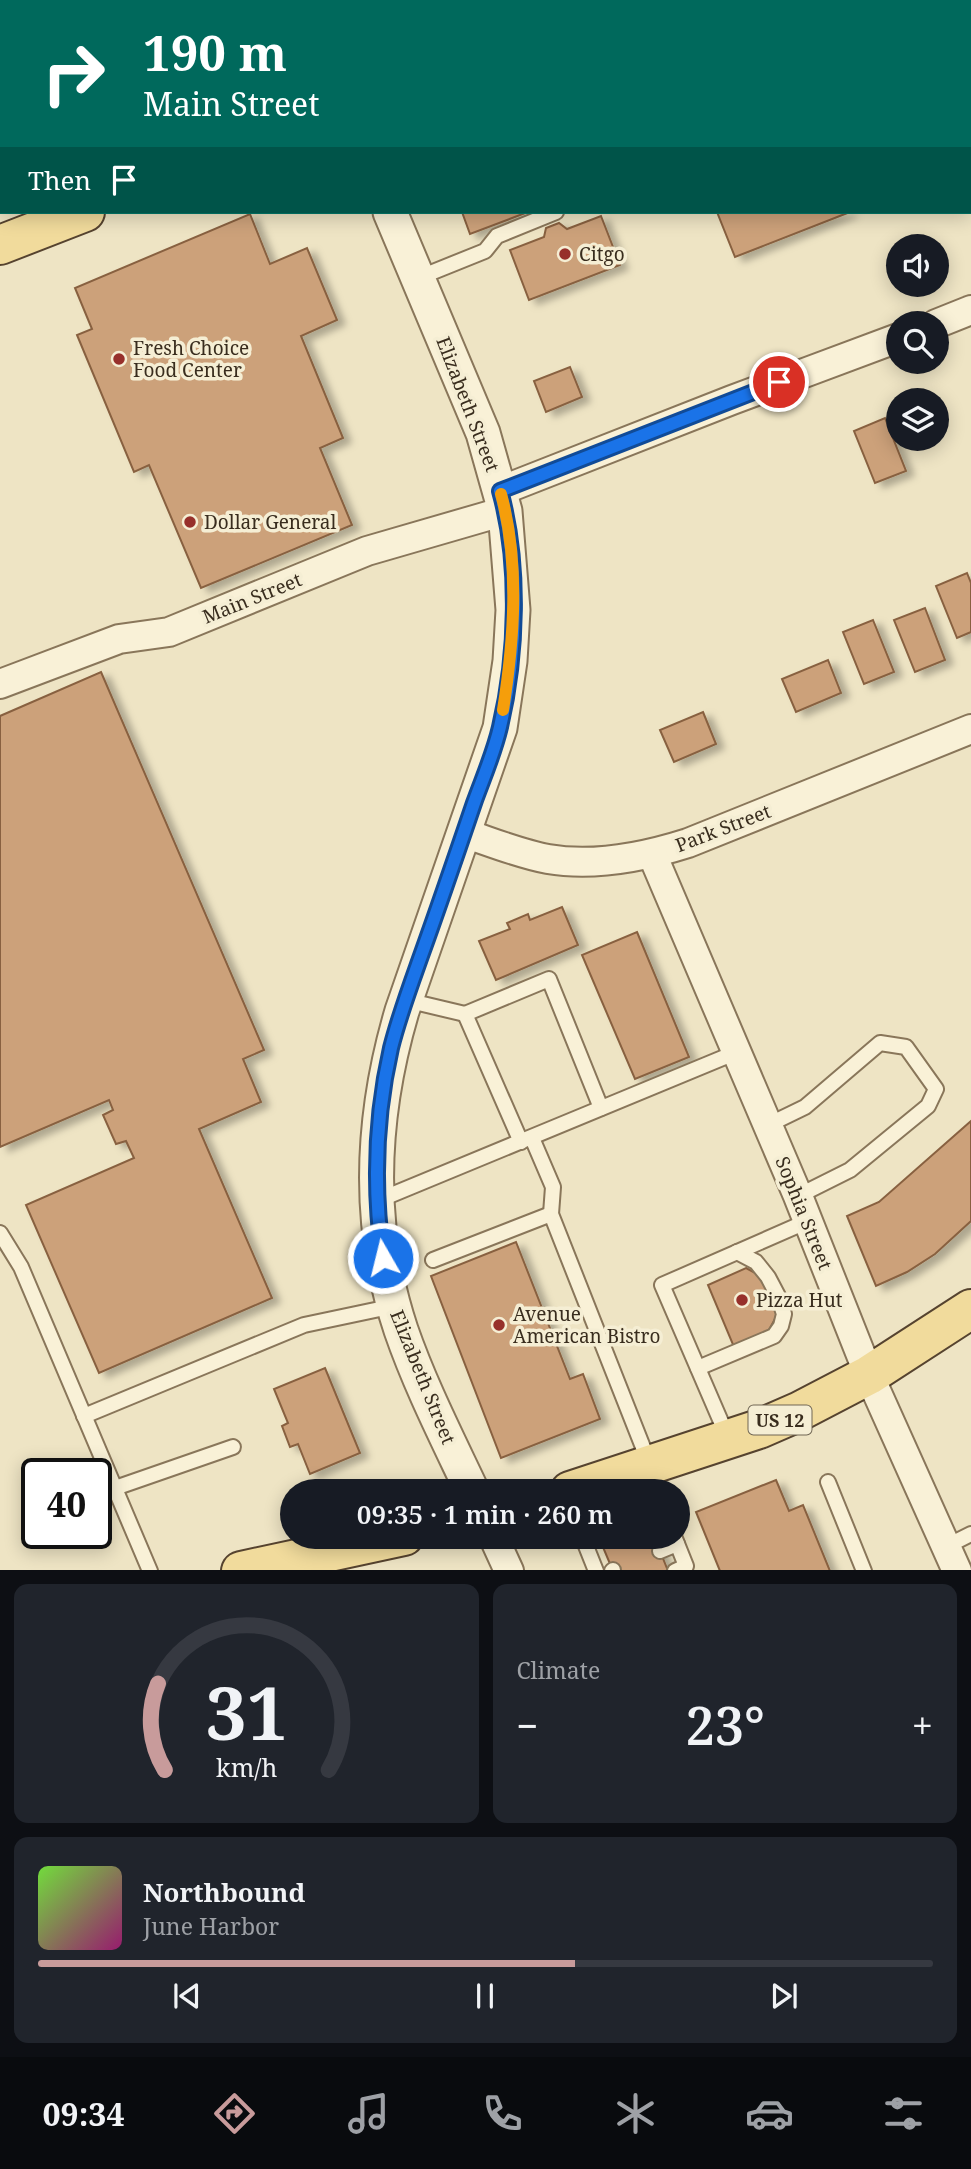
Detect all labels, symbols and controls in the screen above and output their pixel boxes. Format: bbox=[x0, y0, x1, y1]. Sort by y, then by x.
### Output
text: 190 m bbox=[143, 19, 287, 85]
icon: right bbox=[28, 28, 119, 119]
text: Main Street bbox=[143, 82, 319, 125]
icon: arrive bbox=[105, 161, 143, 199]
text: Then bbox=[28, 162, 91, 198]
map controls bbox=[886, 234, 949, 451]
button: sound bbox=[886, 234, 949, 297]
place label: Citgo bbox=[579, 241, 625, 267]
marker: Citgo bbox=[557, 246, 573, 262]
button: search bbox=[886, 311, 949, 374]
street label: Elizabeth Street bbox=[430, 333, 506, 476]
place label: Fresh Choice Food Center bbox=[133, 335, 249, 383]
marker: Fresh Choice Food Center bbox=[111, 351, 127, 367]
pin bbox=[749, 352, 809, 412]
icon: arrive bbox=[760, 363, 798, 401]
button: layers bbox=[886, 388, 949, 451]
place label: Dollar General bbox=[204, 509, 337, 535]
marker: Dollar General bbox=[182, 514, 198, 530]
street label: Main Street bbox=[199, 566, 306, 630]
street label: Park Street bbox=[672, 798, 775, 858]
street label: Sophia Street bbox=[770, 1153, 839, 1274]
position arrow bbox=[346, 1221, 420, 1295]
place label: Pizza Hut bbox=[756, 1287, 843, 1313]
marker: Pizza Hut bbox=[734, 1292, 750, 1308]
place label: Avenue American Bistro bbox=[513, 1301, 660, 1349]
street label: Elizabeth Street bbox=[384, 1306, 462, 1448]
marker: Avenue American Bistro bbox=[491, 1317, 507, 1333]
road number: US 12 bbox=[748, 1406, 812, 1434]
speed limit sign: 40 bbox=[21, 1458, 112, 1549]
text: 09:35 · 1 min · 260 m bbox=[357, 1496, 613, 1532]
text: Climate bbox=[517, 1654, 600, 1686]
text: 31 bbox=[205, 1662, 287, 1761]
text: 23° bbox=[685, 1689, 765, 1760]
text: − bbox=[517, 1699, 539, 1751]
text: + bbox=[912, 1699, 933, 1751]
text: km/h bbox=[216, 1749, 277, 1783]
text: Northbound bbox=[143, 1874, 305, 1910]
text: June Harbor bbox=[143, 1910, 279, 1942]
icon: previous bbox=[168, 1977, 206, 2015]
icon: pause bbox=[466, 1977, 504, 2015]
icon: next bbox=[765, 1977, 803, 2015]
icon: directions bbox=[210, 2089, 259, 2138]
icon: music bbox=[344, 2089, 393, 2138]
icon: phone bbox=[478, 2089, 527, 2138]
icon: climate bbox=[611, 2089, 660, 2138]
icon: car bbox=[745, 2089, 794, 2138]
icon: filters bbox=[879, 2089, 928, 2138]
text: 09:34 bbox=[42, 2092, 125, 2135]

